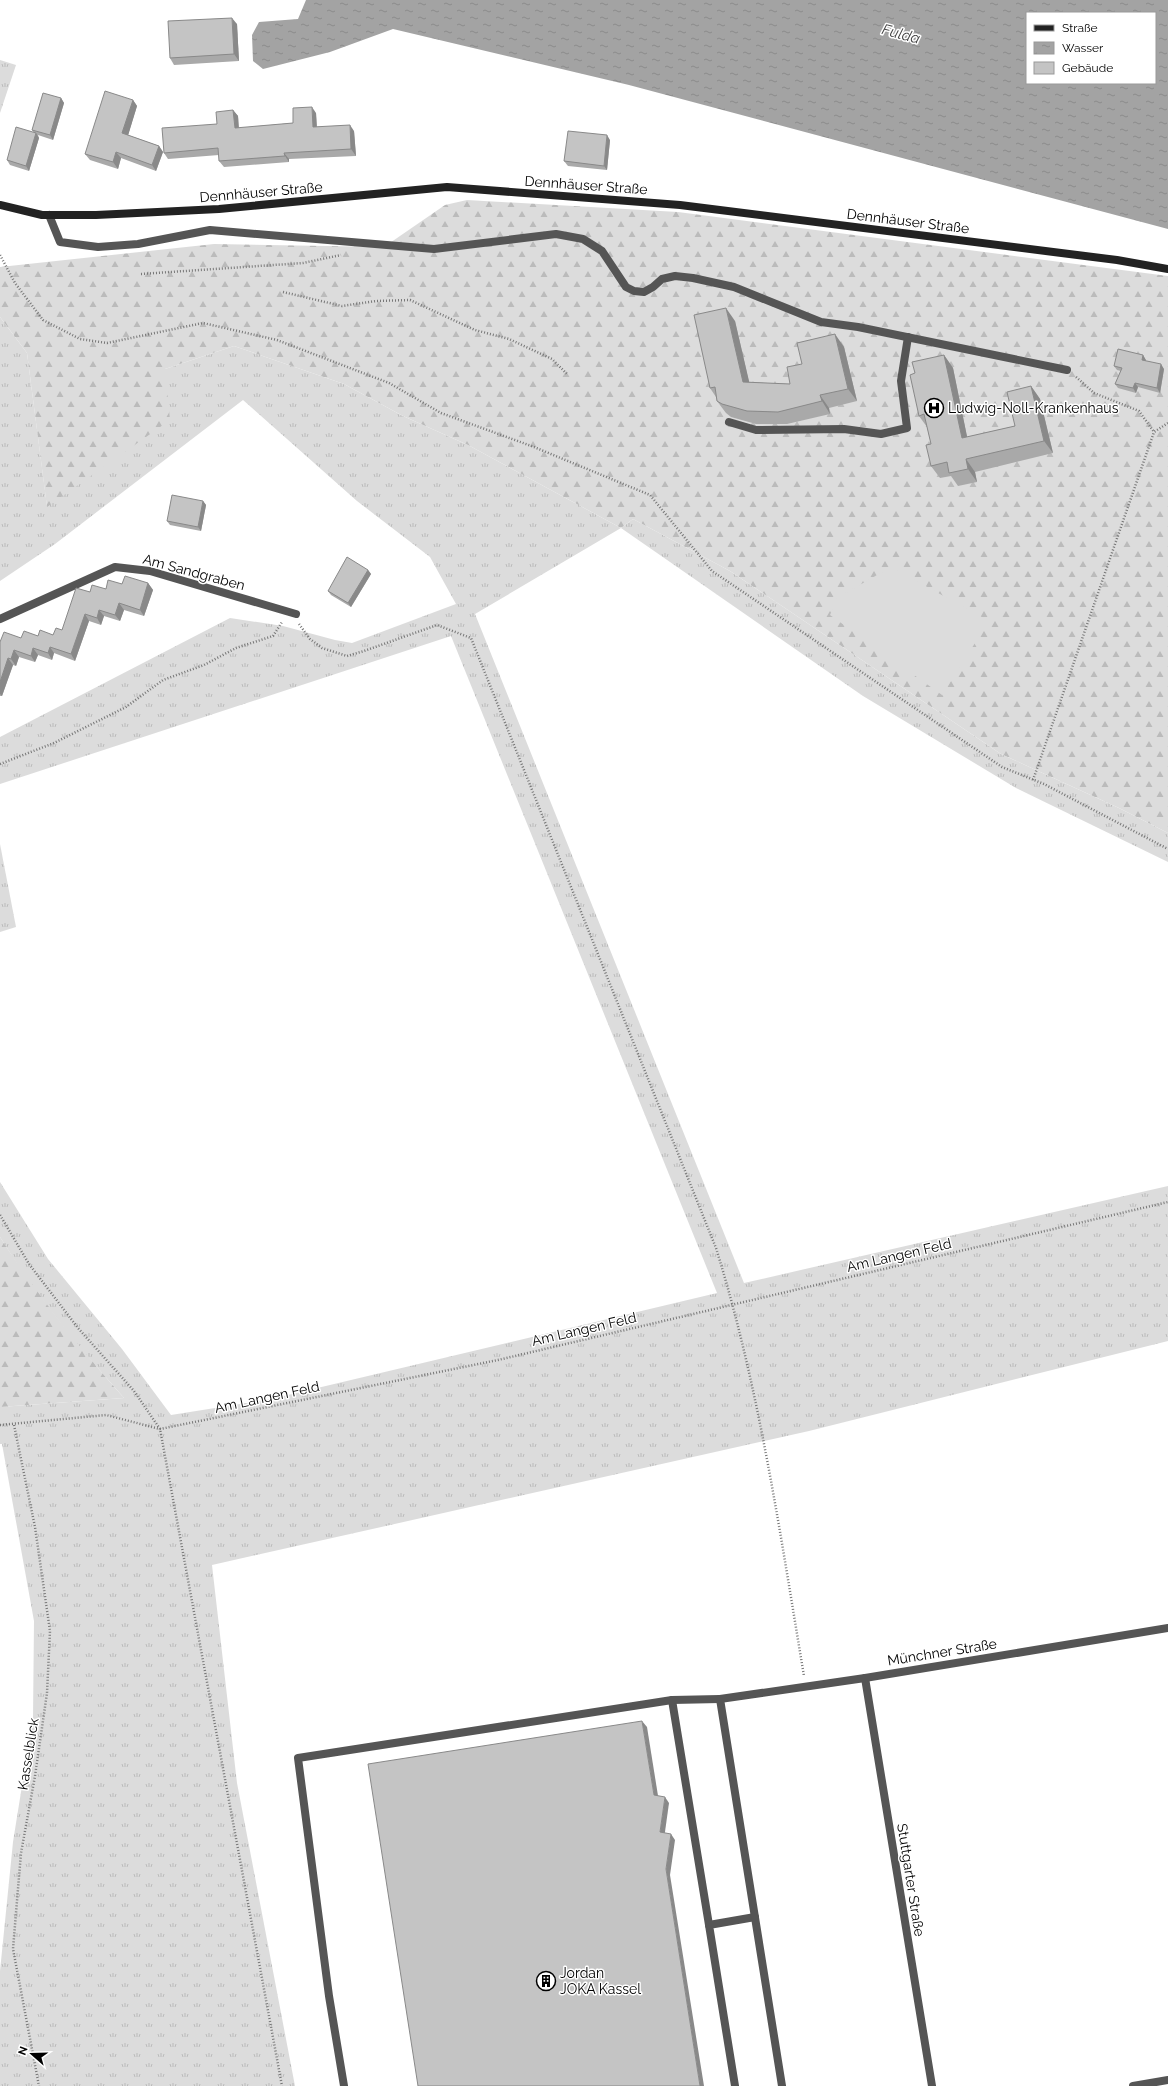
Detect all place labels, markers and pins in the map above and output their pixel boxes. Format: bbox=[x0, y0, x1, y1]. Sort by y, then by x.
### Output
hospital icon: Ludwig-Noll-Krankenhaus bbox=[923, 397, 945, 419]
place label: Ludwig-Noll-Krankenhaus bbox=[948, 400, 1119, 416]
place label: Jordan JOKA Kassel bbox=[560, 1965, 641, 1997]
building icon: Jordan JOKA Kassel bbox=[535, 1970, 557, 1992]

